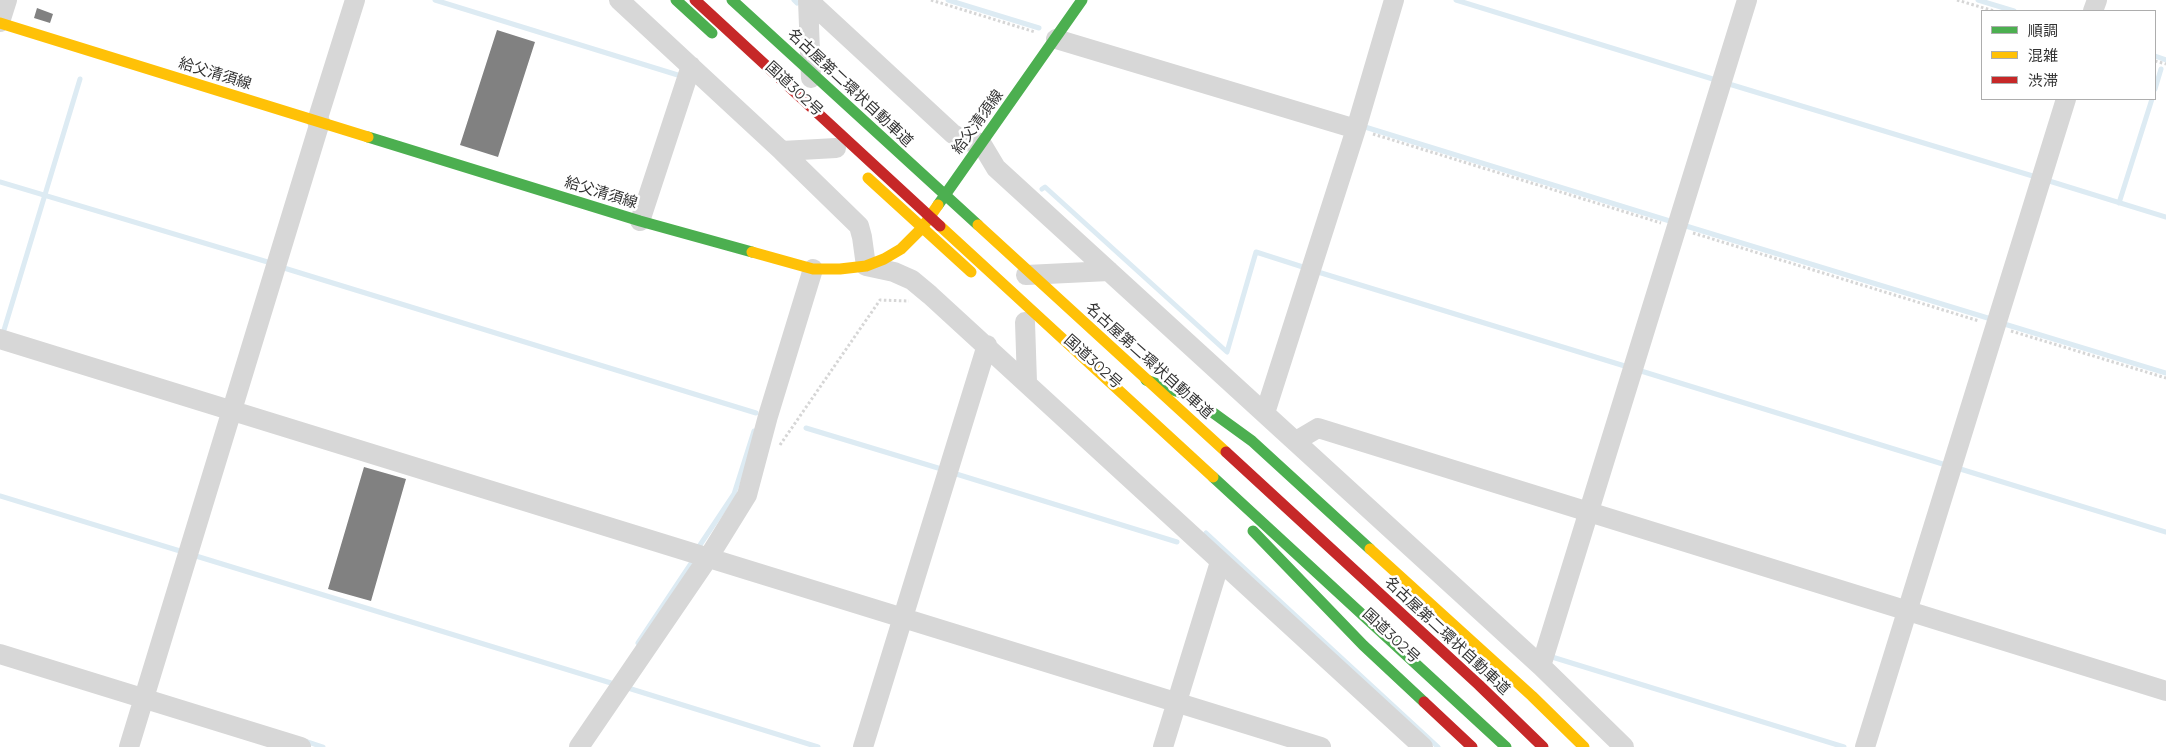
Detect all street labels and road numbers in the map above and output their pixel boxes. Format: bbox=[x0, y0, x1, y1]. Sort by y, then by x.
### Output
street label: 名古屋第二環状自動車道 bbox=[784, 25, 916, 151]
street label: 給父清須線 bbox=[177, 54, 253, 94]
street label: 国道302号 bbox=[762, 58, 826, 120]
street label: 給父清須線 bbox=[949, 86, 1007, 158]
street label: 給父清須線 bbox=[563, 173, 639, 213]
street label: 名古屋第二環状自動車道 bbox=[1082, 299, 1216, 423]
street label: 国道302号 bbox=[1060, 331, 1126, 393]
street label: 名古屋第二環状自動車道 bbox=[1381, 573, 1513, 699]
street label: 国道302号 bbox=[1359, 605, 1423, 667]

